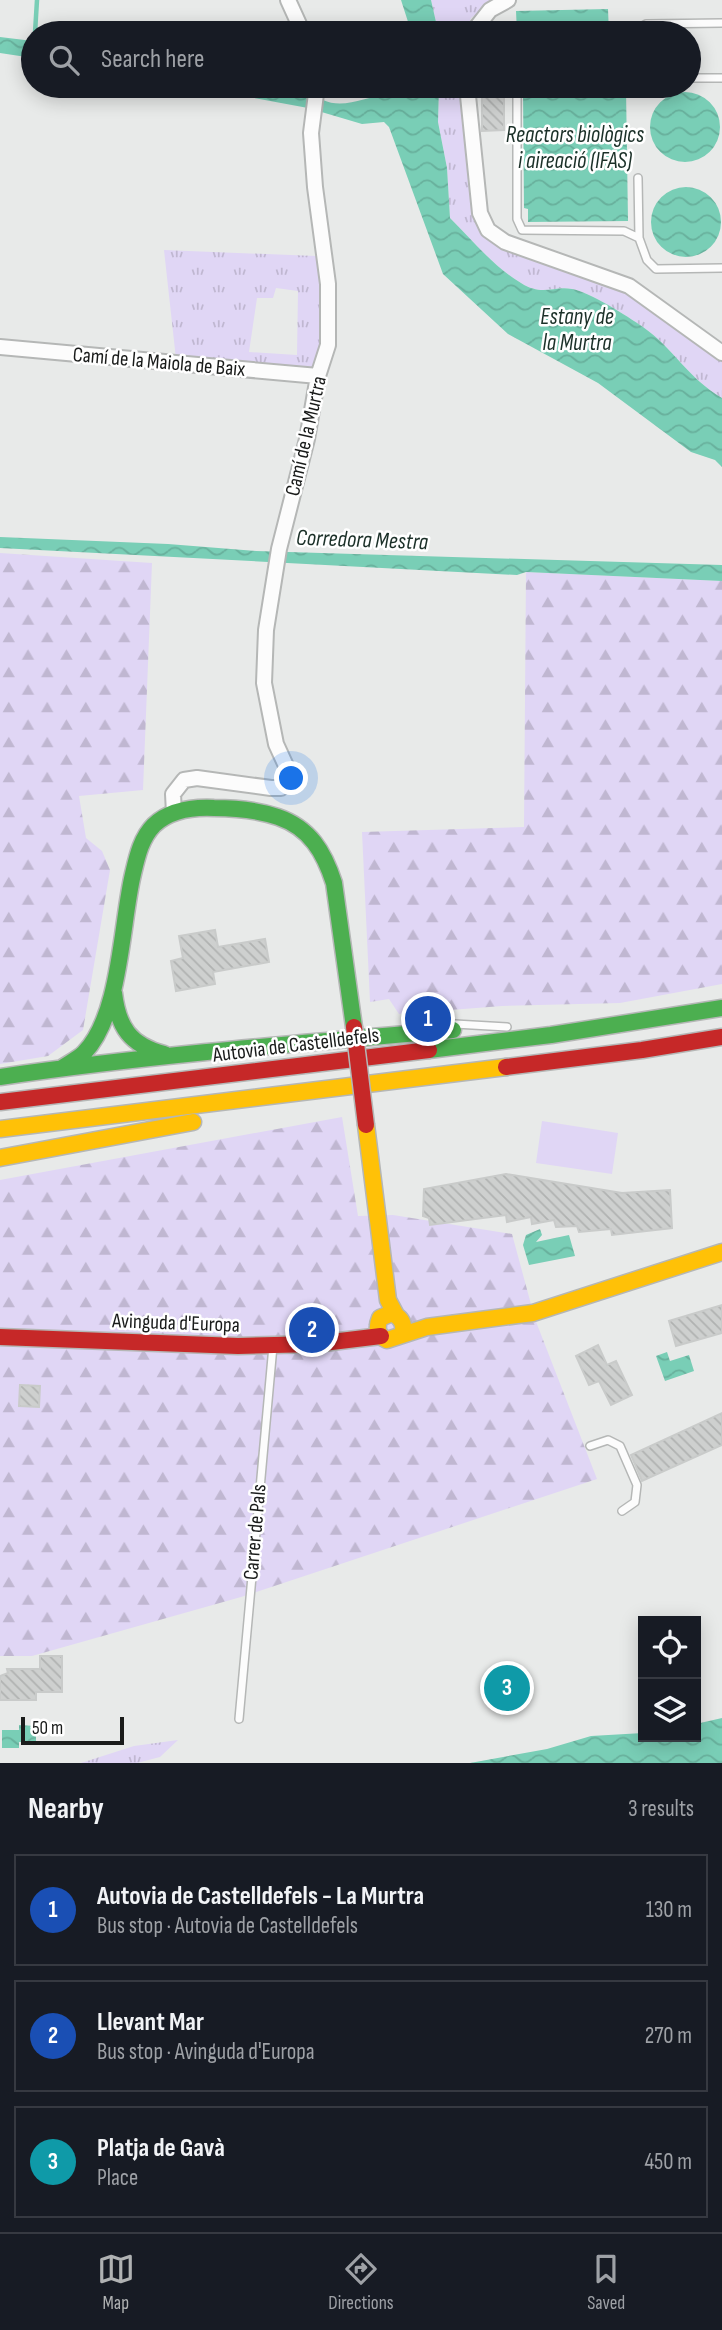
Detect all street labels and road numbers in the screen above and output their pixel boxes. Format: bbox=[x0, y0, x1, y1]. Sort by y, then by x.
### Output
street label: Camí de la Maiola de Baix bbox=[72, 342, 246, 382]
street label: Camí de la Murtra bbox=[280, 374, 332, 498]
street label: Autovia de Castelldefels bbox=[211, 1022, 380, 1068]
street label: Avinguda d'Europa bbox=[111, 1308, 240, 1338]
street label: Carrer de Pals bbox=[238, 1483, 272, 1581]

